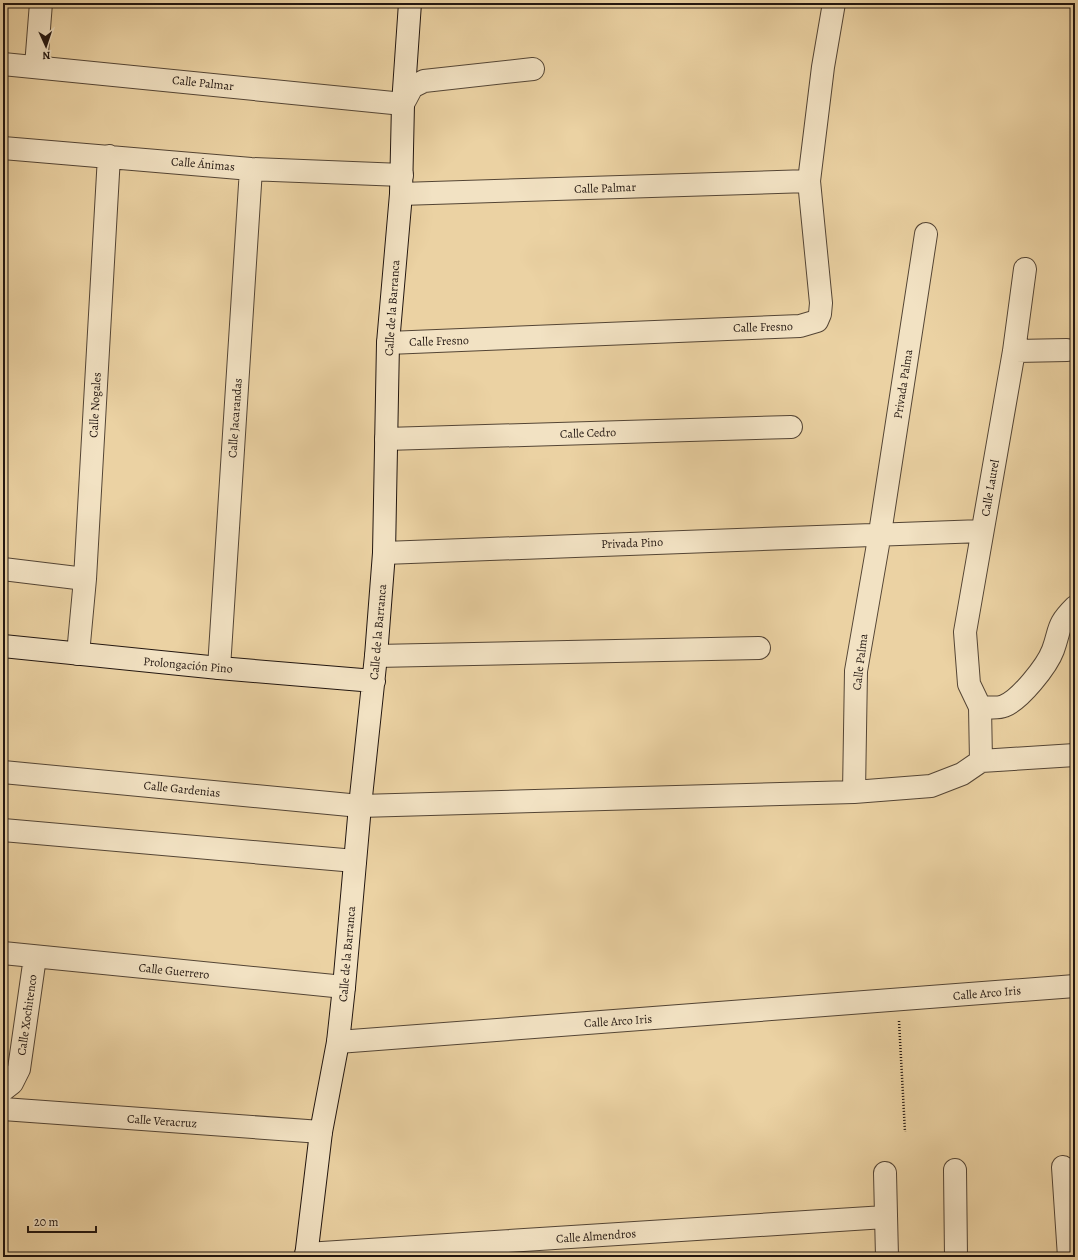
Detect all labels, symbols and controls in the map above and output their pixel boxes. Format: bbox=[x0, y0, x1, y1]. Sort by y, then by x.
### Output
north arrow bbox=[26, 26, 66, 66]
text: N bbox=[42, 48, 51, 63]
street label: Calle Palmar bbox=[171, 72, 235, 94]
street label: Calle Ánimas bbox=[171, 153, 236, 175]
street label: Calle Palmar bbox=[574, 179, 637, 197]
street label: Calle de la Barranca bbox=[381, 259, 403, 357]
street label: Calle Fresno bbox=[733, 318, 793, 336]
street label: Calle Fresno bbox=[409, 332, 469, 350]
street label: Privada Palma bbox=[890, 348, 916, 420]
street label: Calle Nogales bbox=[85, 372, 105, 438]
street label: Calle Jacarandas bbox=[224, 377, 246, 458]
street label: Calle Cedro bbox=[560, 424, 616, 442]
street label: Calle Laurel bbox=[977, 458, 1003, 518]
street label: Privada Pino bbox=[601, 534, 663, 552]
street label: Calle de la Barranca bbox=[366, 583, 390, 681]
street label: Calle Palma bbox=[849, 632, 871, 691]
street label: Prolongación Pino bbox=[143, 653, 233, 677]
street label: Calle Gardenias bbox=[143, 777, 221, 801]
street label: Calle de la Barranca bbox=[335, 905, 359, 1003]
street label: Calle Guerrero bbox=[138, 959, 210, 983]
street label: Calle Xochitenco bbox=[13, 973, 41, 1057]
street label: Calle Arco Iris bbox=[952, 982, 1022, 1004]
street label: Calle Arco Iris bbox=[583, 1011, 653, 1031]
street label: Calle Veracruz bbox=[126, 1111, 198, 1131]
scale bar bbox=[28, 1208, 96, 1234]
text: 20 m bbox=[34, 1214, 58, 1230]
street label: Calle Almendros bbox=[556, 1225, 637, 1247]

